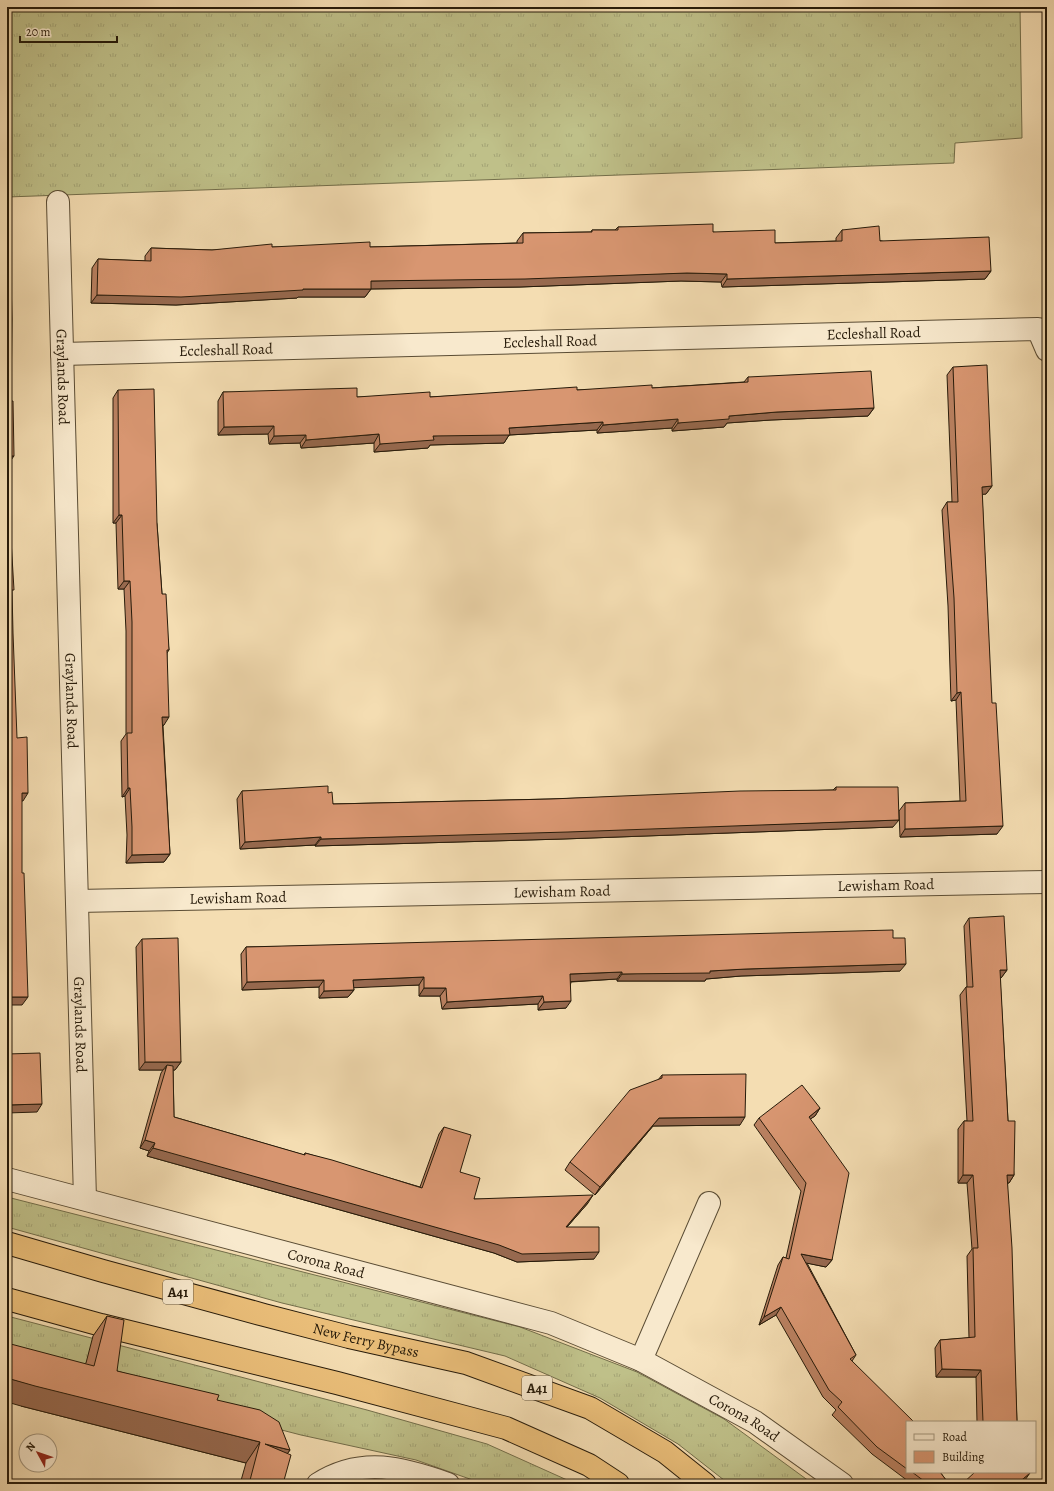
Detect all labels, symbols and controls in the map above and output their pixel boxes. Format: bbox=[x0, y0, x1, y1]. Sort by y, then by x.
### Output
scale bar bbox=[20, 18, 117, 44]
text: 20 m bbox=[26, 24, 50, 40]
street label: Eccleshall Road bbox=[826, 322, 922, 344]
street label: Graylands Road bbox=[51, 329, 74, 426]
street label: Eccleshall Road bbox=[503, 330, 598, 353]
street label: Eccleshall Road bbox=[179, 339, 274, 361]
street label: Graylands Road bbox=[60, 653, 83, 750]
street label: Lewisham Road bbox=[837, 874, 935, 896]
street label: Lewisham Road bbox=[513, 881, 611, 902]
street label: Lewisham Road bbox=[189, 887, 288, 909]
street label: Graylands Road bbox=[69, 976, 92, 1074]
street label: Corona Road bbox=[285, 1244, 368, 1283]
road number: A41 bbox=[163, 1280, 193, 1304]
street label: New Ferry Bypass bbox=[311, 1318, 421, 1362]
road number: A41 bbox=[522, 1376, 552, 1400]
street label: Corona Road bbox=[705, 1389, 784, 1447]
legend bbox=[906, 1421, 1036, 1473]
text: Road bbox=[942, 1429, 968, 1445]
north arrow bbox=[18, 1433, 58, 1473]
text: N bbox=[22, 1439, 39, 1455]
text: Building bbox=[942, 1449, 984, 1465]

